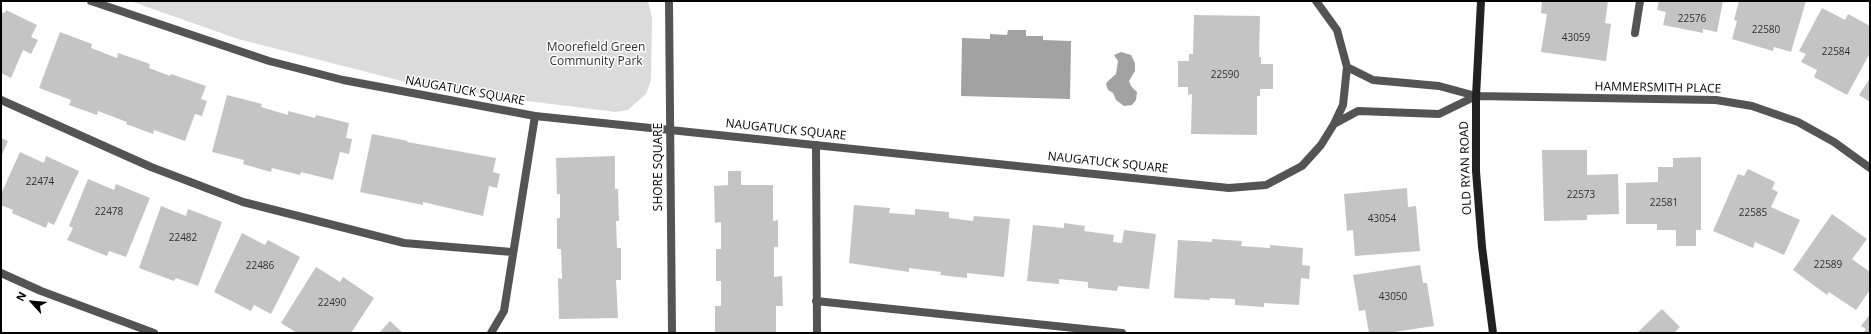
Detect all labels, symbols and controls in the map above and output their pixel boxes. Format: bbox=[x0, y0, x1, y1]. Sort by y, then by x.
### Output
house number: 22576 bbox=[1678, 13, 1706, 25]
house number: 22580 bbox=[1752, 24, 1780, 36]
house number: 43059 bbox=[1562, 32, 1590, 44]
park label: Moorefield Green Community Park bbox=[547, 41, 645, 69]
house number: 22584 bbox=[1822, 46, 1850, 58]
house number: 22590 bbox=[1211, 69, 1239, 81]
street label: NAUGATUCK SQUARE bbox=[404, 73, 526, 109]
street label: HAMMERSMITH PLACE bbox=[1595, 80, 1721, 96]
street label: NAUGATUCK SQUARE bbox=[725, 116, 847, 144]
street label: OLD RYAN ROAD bbox=[1457, 121, 1475, 215]
street label: SHORE SQUARE bbox=[652, 123, 666, 211]
street label: NAUGATUCK SQUARE bbox=[1047, 149, 1169, 177]
house number: 22474 bbox=[26, 176, 54, 188]
house number: 22573 bbox=[1567, 189, 1595, 201]
house number: 22581 bbox=[1650, 197, 1678, 209]
house number: 22478 bbox=[95, 206, 123, 218]
house number: 22585 bbox=[1739, 207, 1767, 219]
house number: 43054 bbox=[1368, 213, 1396, 225]
house number: 22482 bbox=[169, 232, 197, 244]
house number: 22589 bbox=[1814, 259, 1842, 271]
house number: 22486 bbox=[246, 260, 274, 272]
north arrow bbox=[12, 282, 52, 322]
text: N bbox=[12, 289, 30, 304]
house number: 43050 bbox=[1379, 291, 1407, 303]
house number: 22490 bbox=[318, 297, 346, 309]

